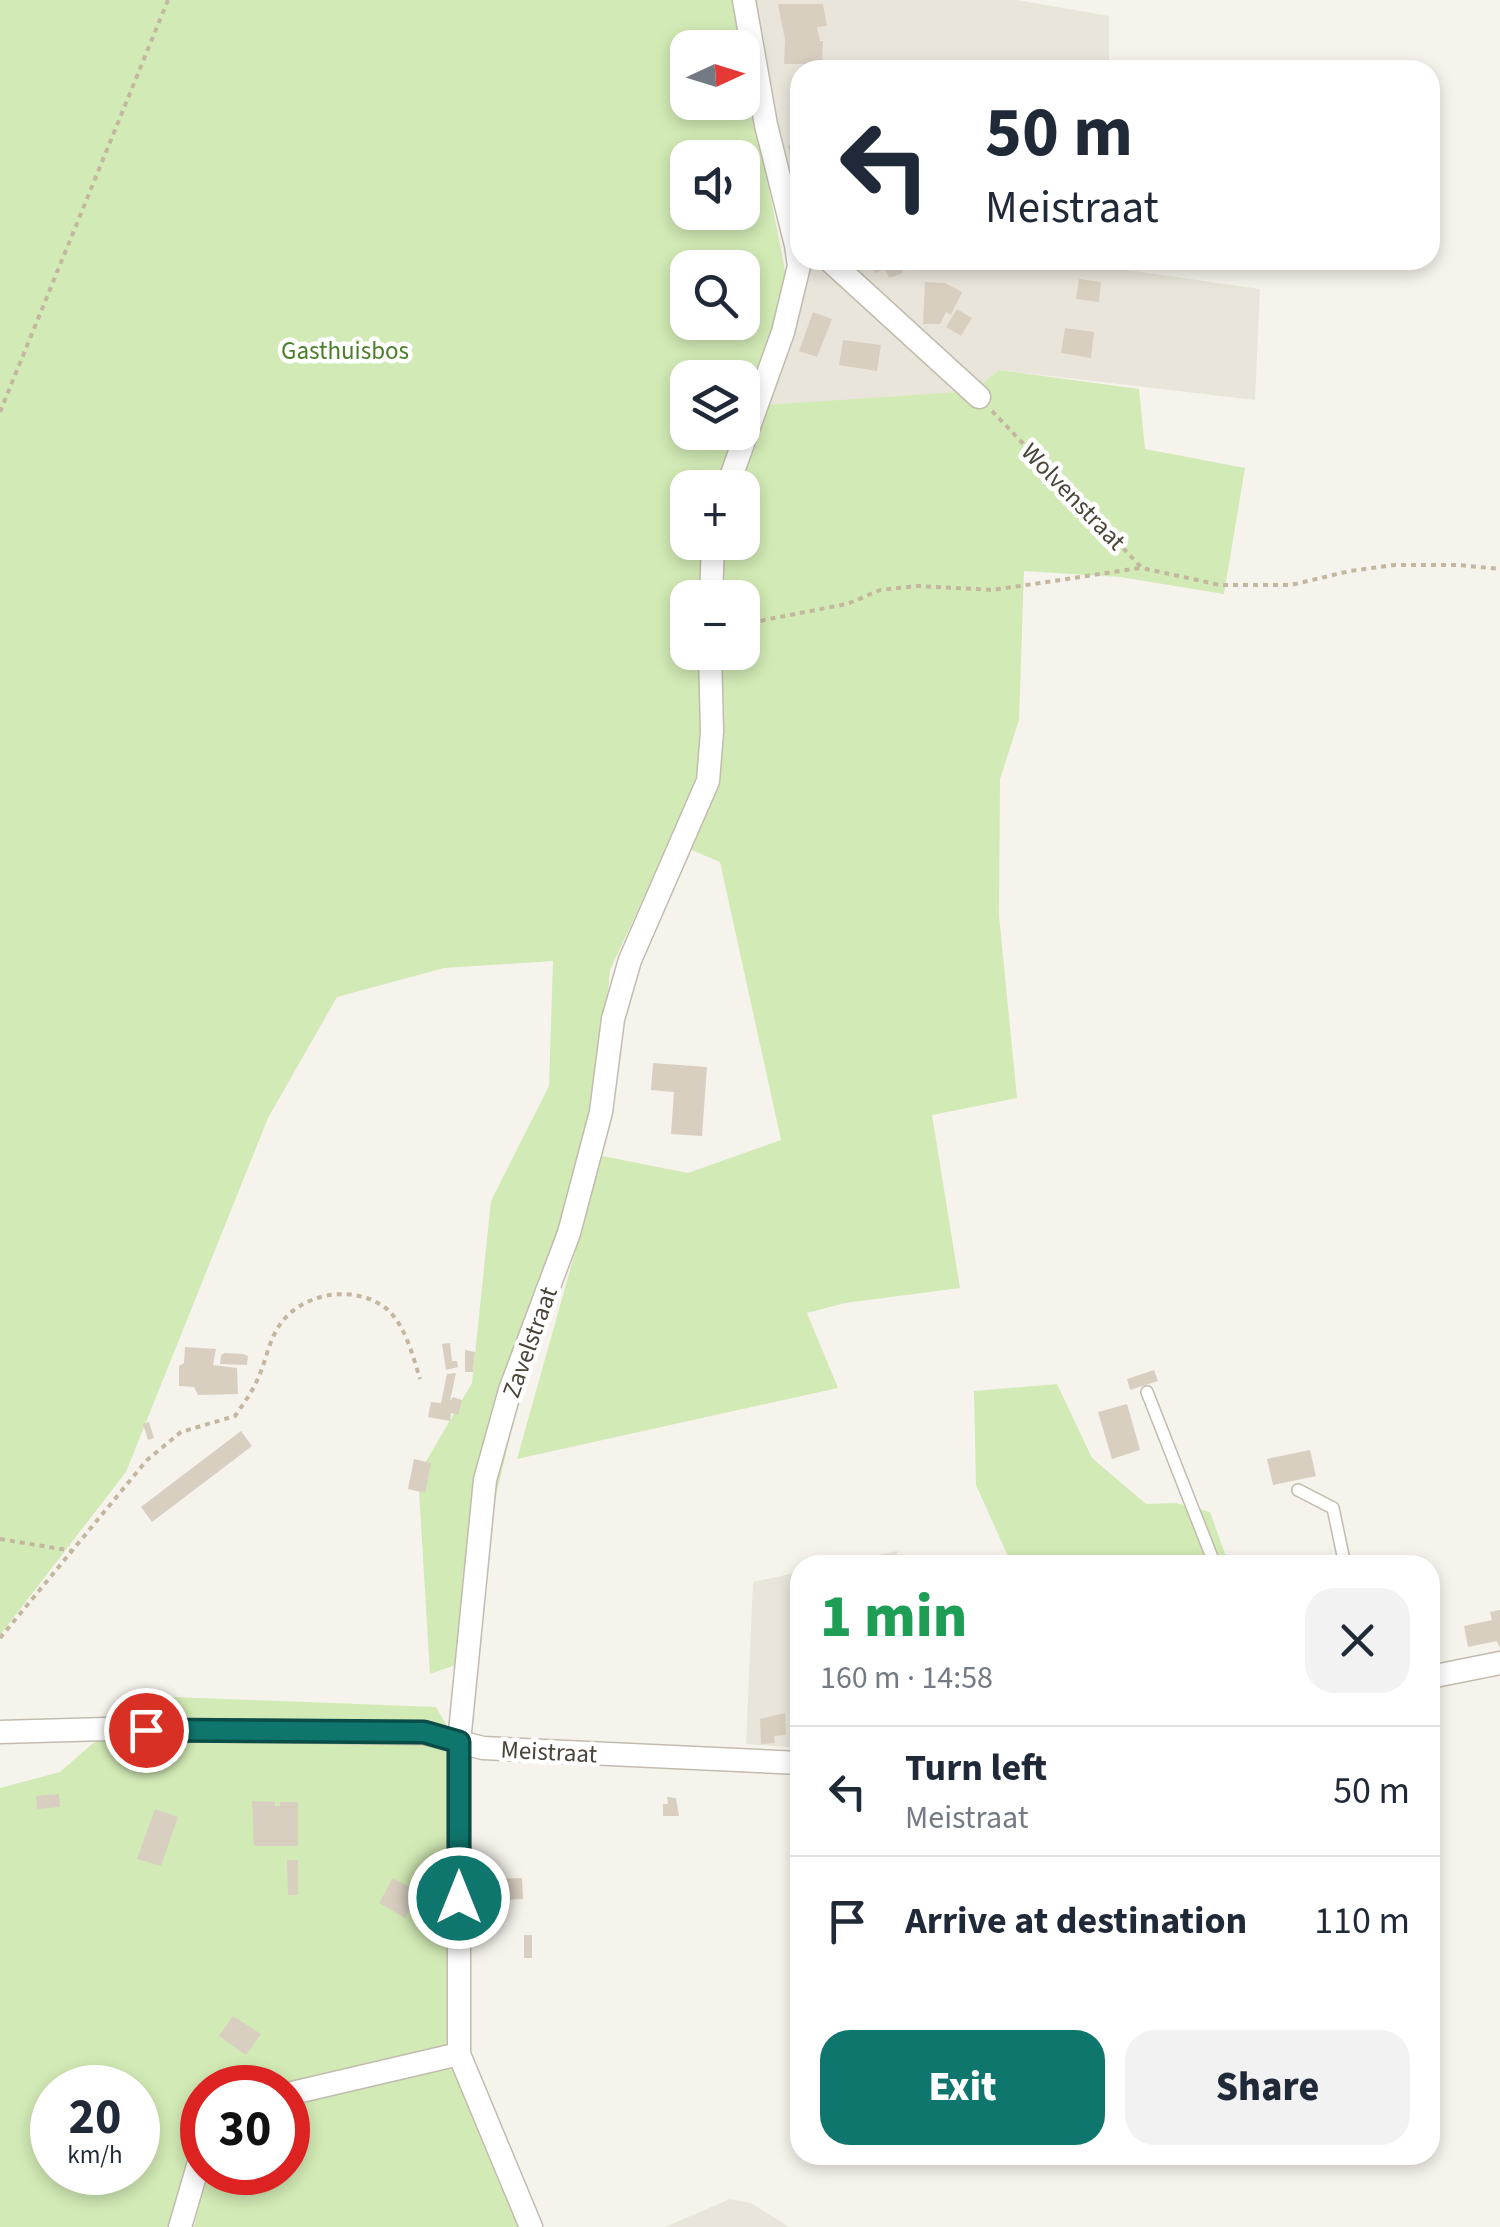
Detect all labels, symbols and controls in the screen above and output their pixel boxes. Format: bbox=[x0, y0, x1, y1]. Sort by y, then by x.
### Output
north arrow bbox=[670, 30, 760, 120]
map controls bbox=[670, 30, 760, 670]
text: 50 m bbox=[985, 83, 1133, 183]
icon: left bbox=[820, 100, 950, 230]
button: sound bbox=[670, 140, 760, 230]
text: Meistraat bbox=[985, 176, 1159, 240]
button: search bbox=[670, 250, 760, 340]
park label: Gasthuisbos bbox=[281, 333, 409, 369]
button: layers bbox=[670, 360, 760, 450]
street label: Wolvenstraat bbox=[1013, 435, 1134, 559]
button: + bbox=[670, 470, 760, 560]
button: − bbox=[670, 580, 760, 670]
street label: Zavelstraat bbox=[493, 1281, 567, 1403]
text: 1 min bbox=[820, 1575, 967, 1660]
button: close bbox=[1305, 1588, 1410, 1693]
text: 160 m · 14:58 bbox=[820, 1655, 993, 1701]
pin bbox=[104, 1688, 189, 1773]
icon: arrive bbox=[119, 1703, 174, 1758]
street label: Meistraat bbox=[500, 1731, 599, 1773]
text: Turn left bbox=[905, 1741, 1047, 1795]
icon: left bbox=[820, 1764, 875, 1819]
text: 50 m bbox=[1333, 1764, 1410, 1818]
text: Meistraat bbox=[905, 1795, 1029, 1841]
position arrow bbox=[407, 1846, 511, 1950]
icon: arrive bbox=[820, 1894, 875, 1949]
text: Arrive at destination bbox=[905, 1894, 1247, 1948]
text: 110 m bbox=[1314, 1894, 1410, 1948]
button: Exit bbox=[820, 2030, 1105, 2145]
button: Share bbox=[1125, 2030, 1410, 2145]
speed limit sign: 30 bbox=[180, 2065, 310, 2195]
text: 20 bbox=[69, 2082, 121, 2153]
text: km/h bbox=[67, 2137, 123, 2173]

